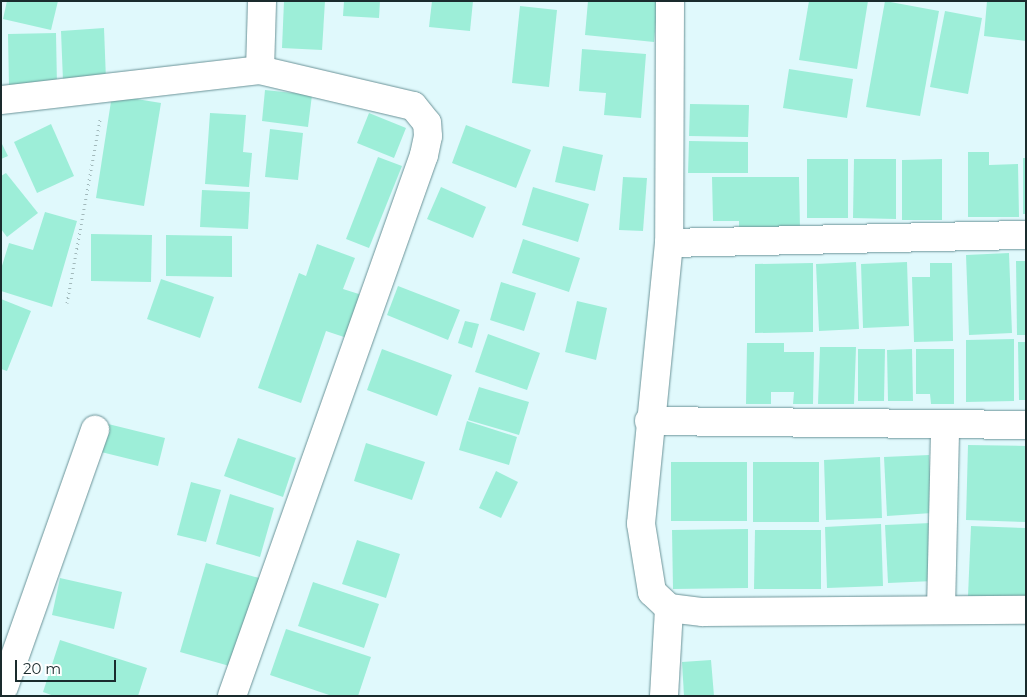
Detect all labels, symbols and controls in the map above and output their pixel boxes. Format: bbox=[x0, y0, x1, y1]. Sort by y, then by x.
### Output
scale bar bbox=[18, 650, 119, 682]
text: 20 m bbox=[23, 659, 61, 678]

